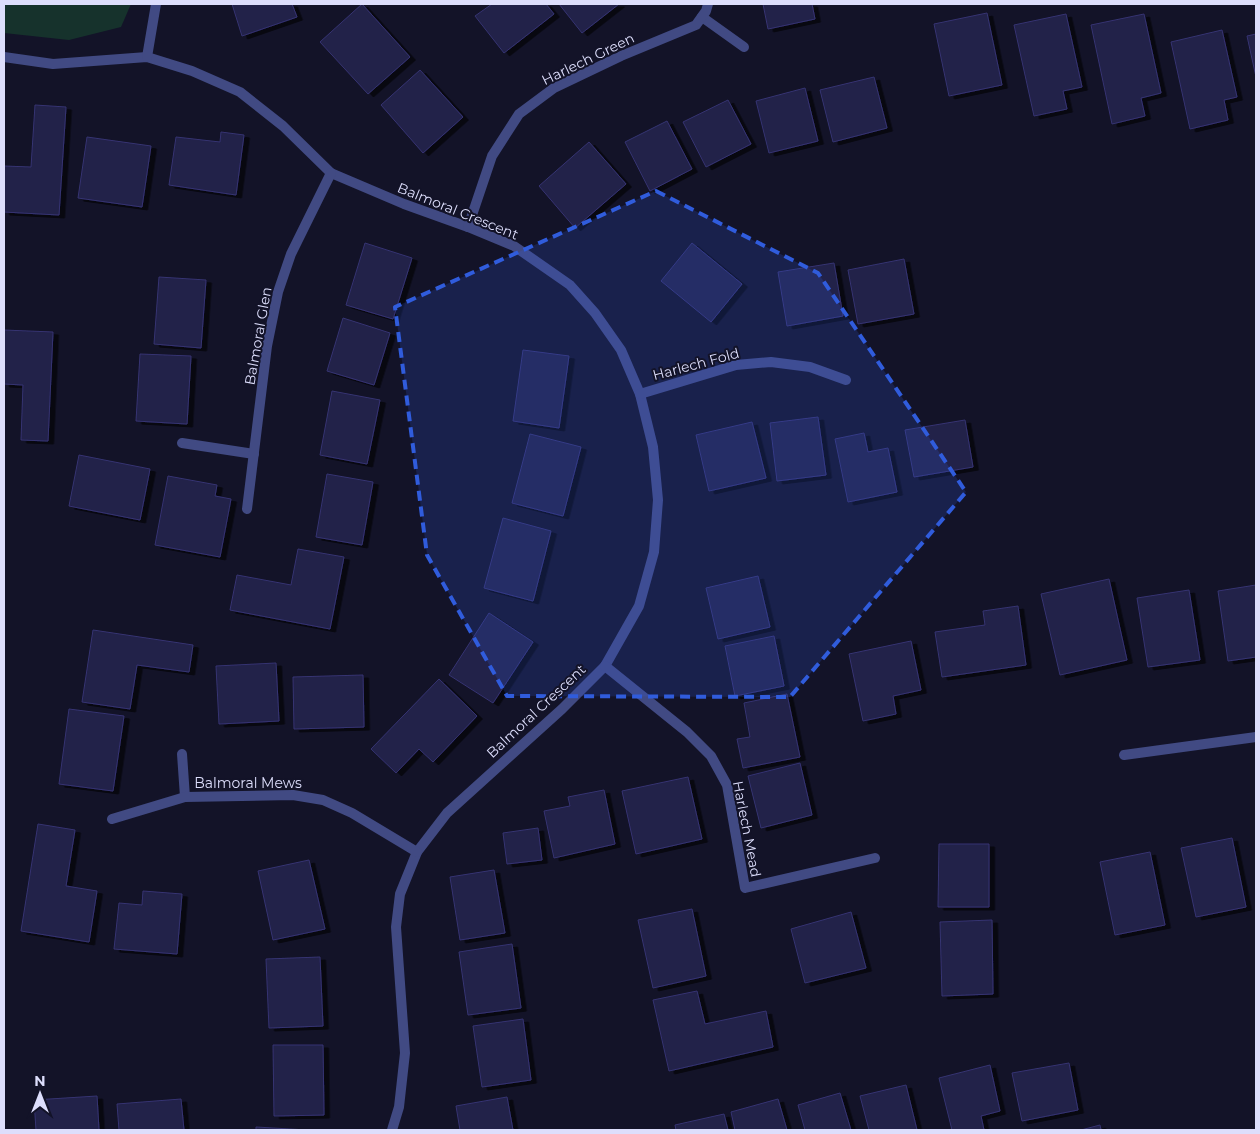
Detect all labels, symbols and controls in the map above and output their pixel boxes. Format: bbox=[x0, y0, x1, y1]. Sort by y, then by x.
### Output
street label: Harlech Green bbox=[539, 29, 637, 89]
street label: Balmoral Crescent bbox=[395, 178, 521, 244]
street label: Balmoral Glen bbox=[241, 285, 275, 387]
street label: Harlech Fold bbox=[651, 344, 741, 384]
street label: Balmoral Crescent bbox=[483, 660, 590, 762]
street label: Balmoral Mews bbox=[194, 774, 302, 792]
street label: Harlech Mead bbox=[729, 779, 765, 879]
north arrow bbox=[15, 1069, 65, 1119]
text: N bbox=[34, 1072, 46, 1090]

